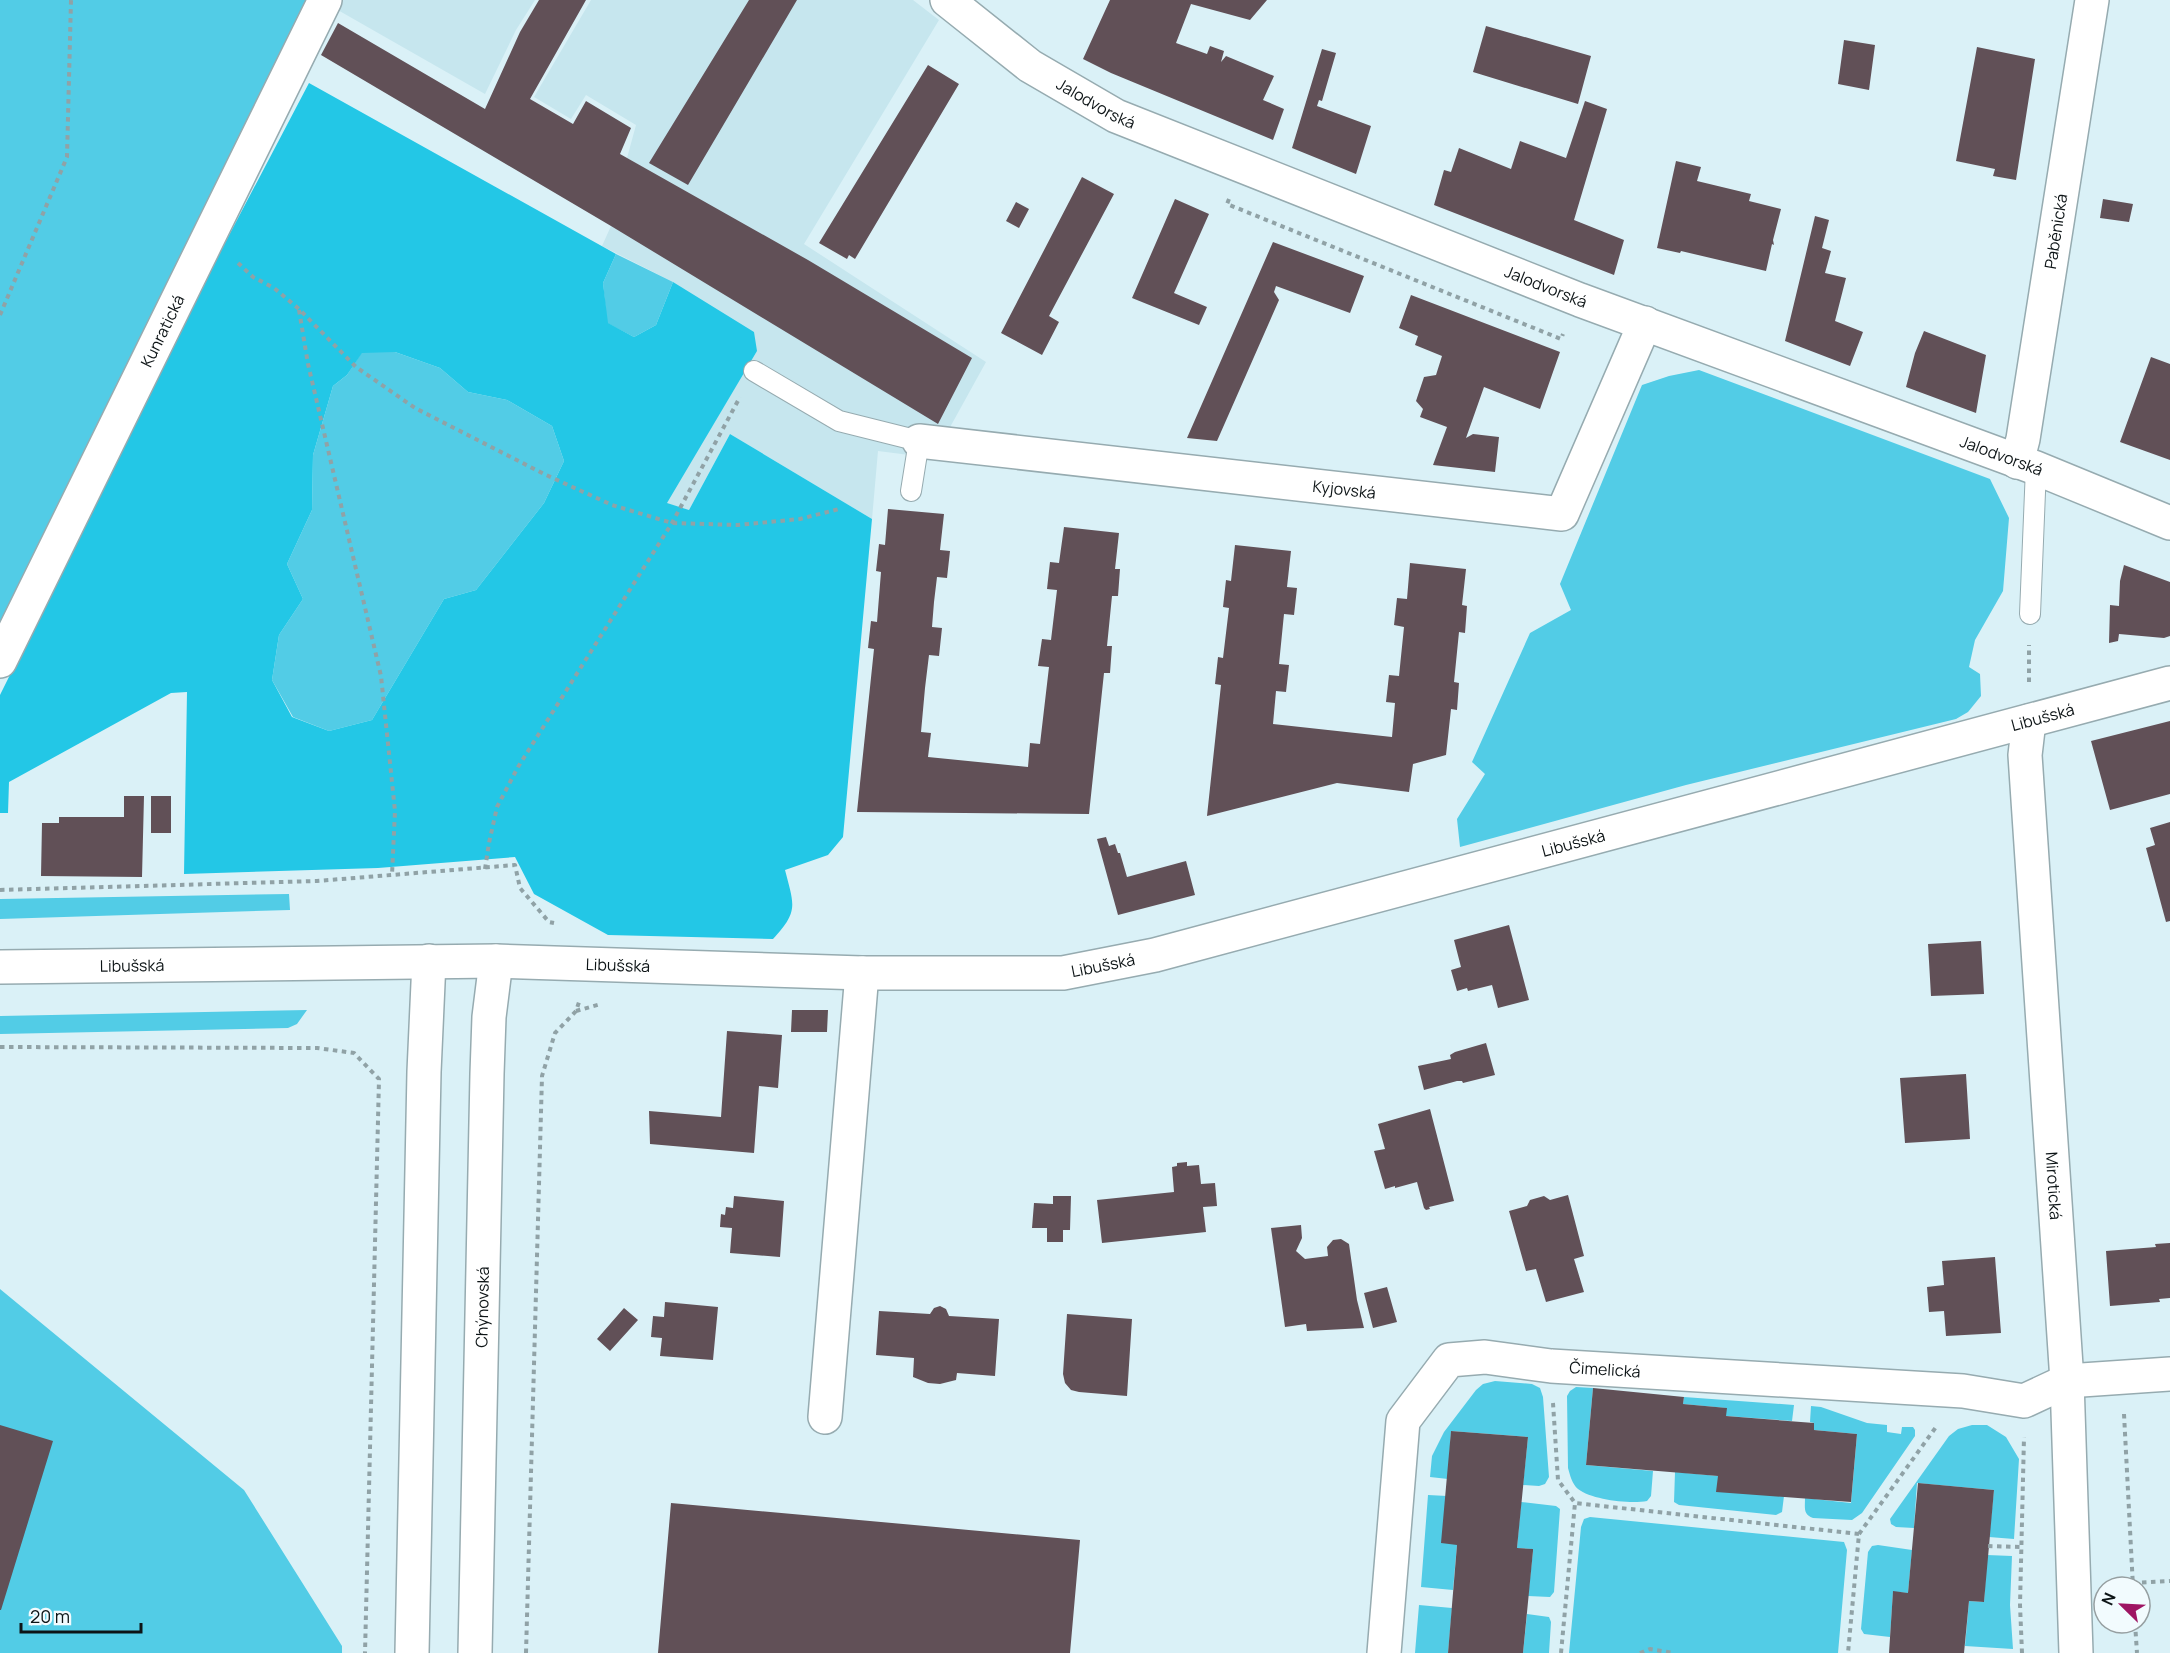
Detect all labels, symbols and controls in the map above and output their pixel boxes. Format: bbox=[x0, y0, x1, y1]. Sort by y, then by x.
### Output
street label: Jalodvorská bbox=[1053, 73, 1139, 134]
street label: Paběnická bbox=[2039, 192, 2072, 270]
street label: Jalodvorská bbox=[1501, 260, 1590, 313]
street label: Kunratická bbox=[135, 291, 189, 371]
street label: Jalodvorská bbox=[1957, 430, 2047, 481]
street label: Kyjovská bbox=[1312, 475, 1377, 504]
street label: Libušská bbox=[2009, 698, 2077, 736]
street label: Libušská bbox=[1539, 824, 1607, 862]
street label: Libušská bbox=[1069, 948, 1137, 982]
street label: Libušská bbox=[585, 953, 651, 977]
street label: Libušská bbox=[100, 954, 164, 977]
street label: Mirotická bbox=[2041, 1151, 2067, 1221]
street label: Chýnovská bbox=[470, 1266, 494, 1348]
street label: Čimelická bbox=[1569, 1356, 1641, 1382]
north arrow bbox=[2092, 1575, 2152, 1635]
text: N bbox=[2096, 1589, 2121, 1609]
scale bar bbox=[21, 1596, 141, 1634]
text: 20 m bbox=[30, 1604, 70, 1628]

